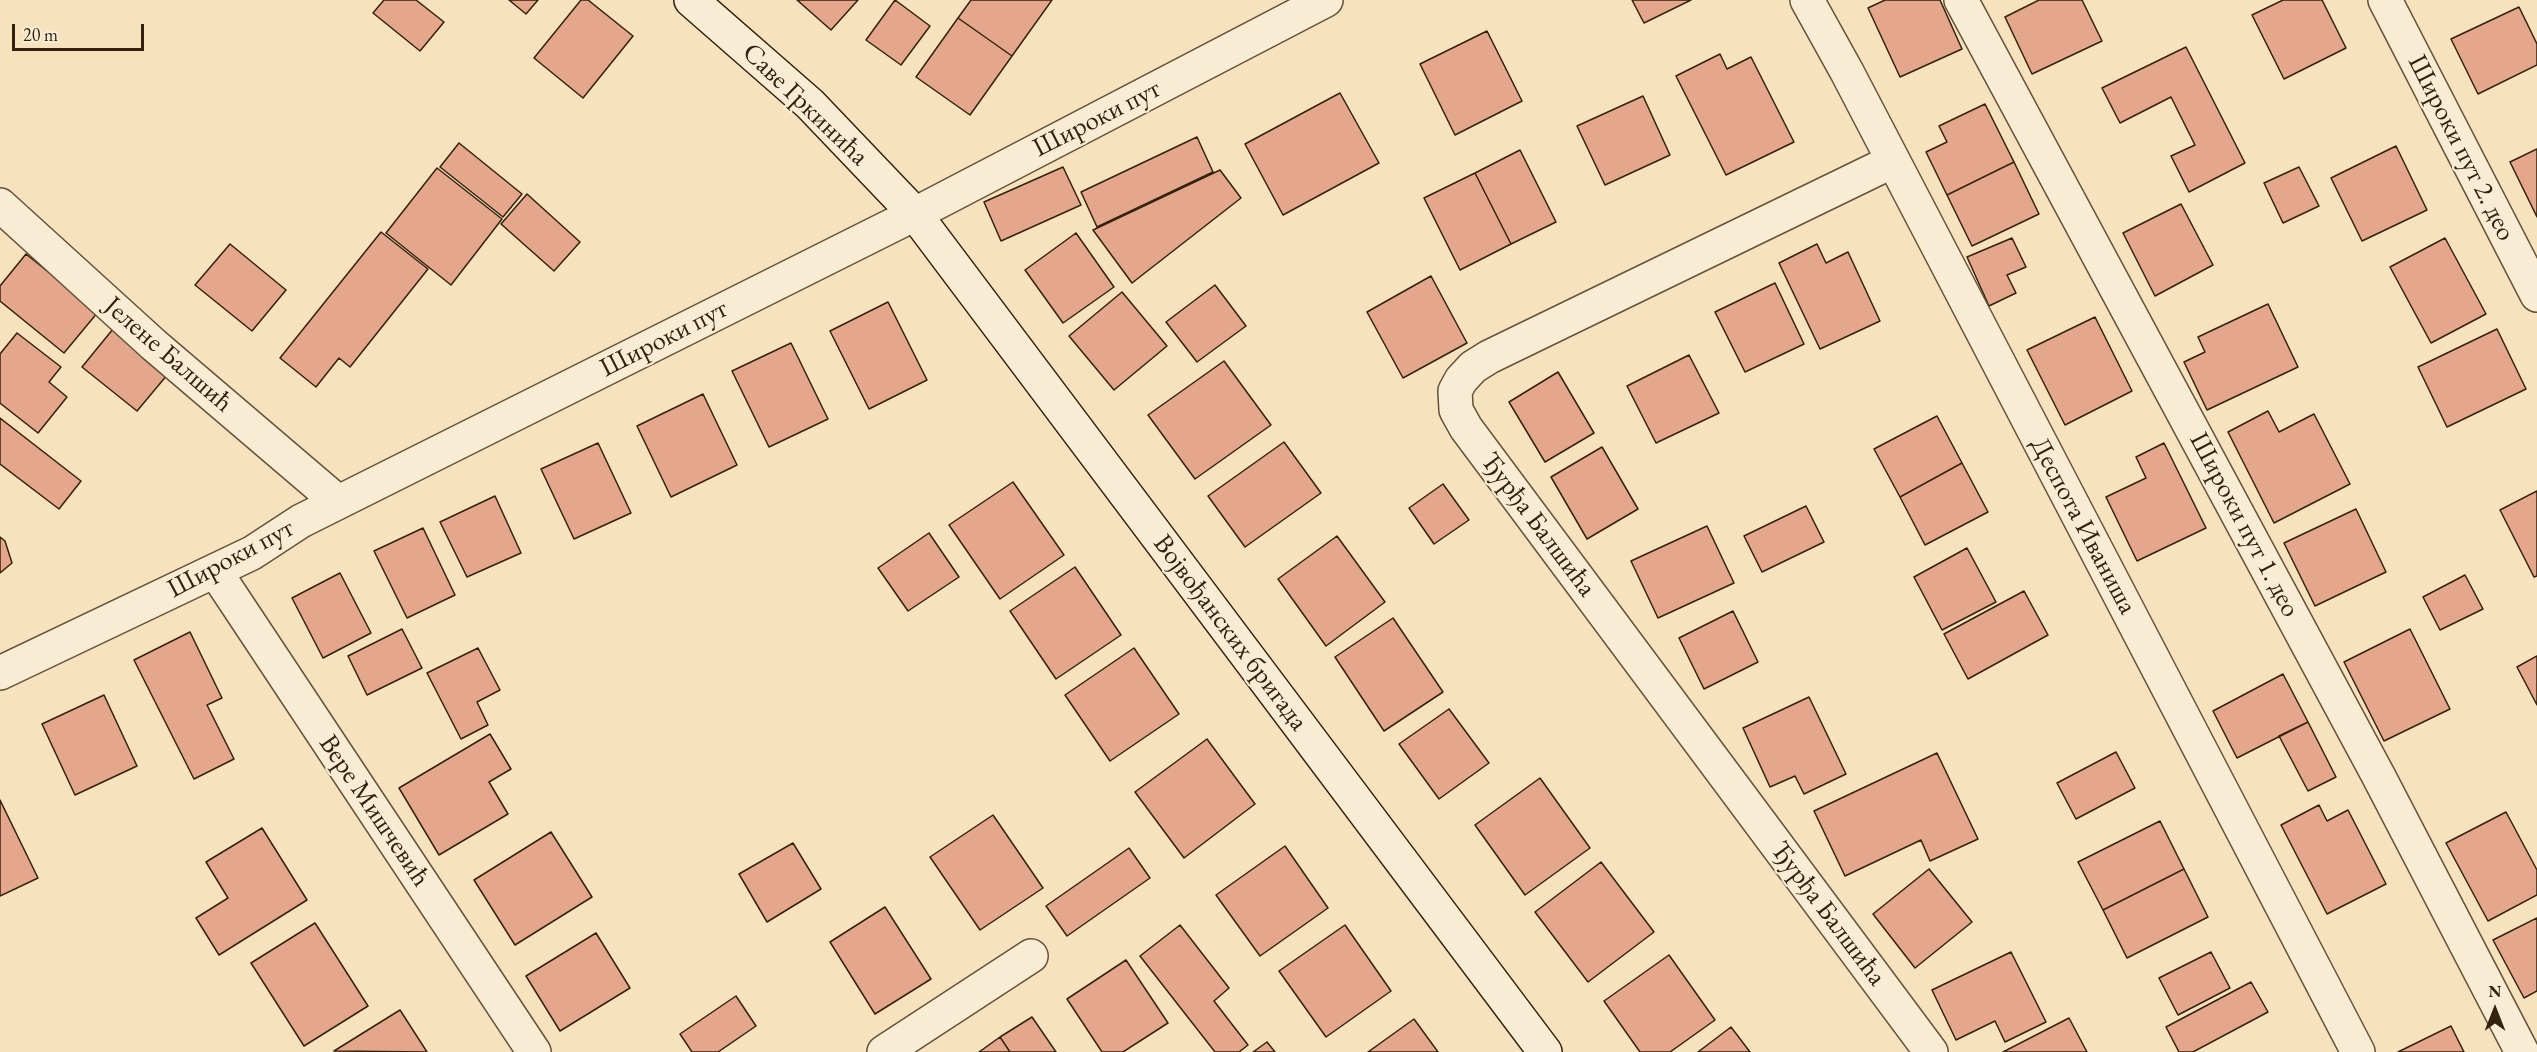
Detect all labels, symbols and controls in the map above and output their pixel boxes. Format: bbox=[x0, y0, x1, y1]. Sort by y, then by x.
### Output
scale bar bbox=[15, 12, 147, 50]
text: 20 m bbox=[23, 23, 58, 46]
street label: Саве Гркинића bbox=[735, 37, 875, 173]
street label: Широки пут 2. део bbox=[2400, 50, 2522, 246]
street label: Широки пут bbox=[1028, 73, 1166, 165]
street label: Јелене Балшић bbox=[97, 290, 239, 420]
street label: Широки пут bbox=[595, 293, 733, 385]
street label: Широки пут 1. део bbox=[2182, 427, 2306, 623]
street label: Деспота Иваниша bbox=[2023, 432, 2143, 620]
street label: Ђурђа Балшића bbox=[1473, 447, 1603, 603]
street label: Широки пут bbox=[162, 512, 300, 606]
street label: Војвођанских бригада bbox=[1146, 529, 1314, 737]
street label: Вере Мишчевић bbox=[311, 729, 437, 893]
street label: Ђурђа Балшића bbox=[1763, 836, 1893, 992]
north arrow bbox=[2465, 980, 2525, 1040]
text: N bbox=[2489, 981, 2501, 1002]

